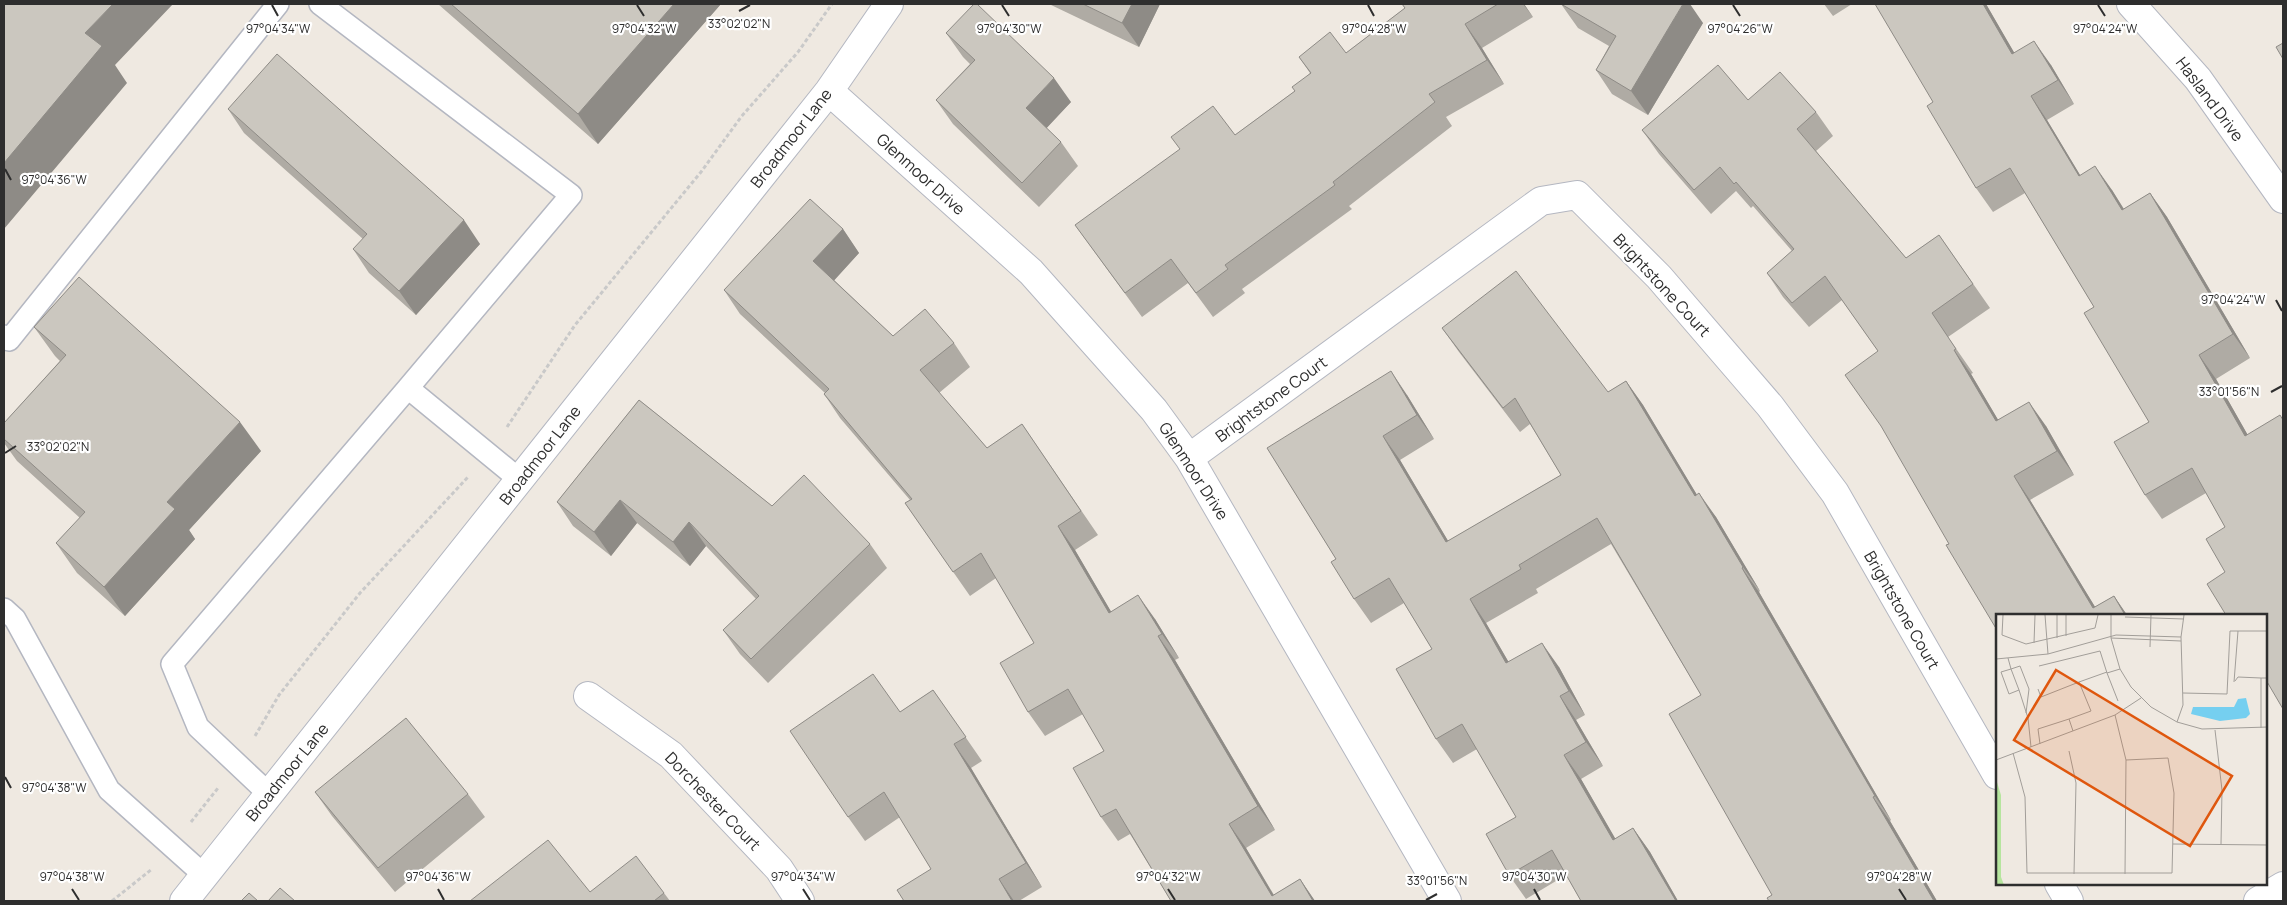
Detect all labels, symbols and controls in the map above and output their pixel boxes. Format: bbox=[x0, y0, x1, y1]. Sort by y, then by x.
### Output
text: 33°02'02"N bbox=[708, 15, 770, 32]
text: 97°04'34"W bbox=[246, 20, 311, 37]
text: 97°04'32"W bbox=[612, 20, 677, 37]
text: 97°04'30"W bbox=[976, 20, 1042, 37]
text: 97°04'28"W bbox=[1341, 20, 1407, 37]
text: 97°04'26"W bbox=[1707, 20, 1774, 37]
text: 97°04'24"W bbox=[2073, 20, 2138, 37]
street label: Hasland Drive bbox=[2171, 52, 2249, 146]
street label: Broadmoor Lane bbox=[745, 84, 837, 192]
street label: Glenmoor Drive bbox=[872, 128, 970, 220]
text: 97°04'36"W bbox=[21, 171, 87, 188]
street label: Brightstone Court bbox=[1609, 229, 1715, 341]
text: 97°04'24"W bbox=[2201, 291, 2266, 308]
street label: Brightstone Court bbox=[1211, 351, 1331, 447]
text: 33°01'56"N bbox=[2199, 383, 2259, 400]
street label: Broadmoor Lane bbox=[494, 401, 586, 509]
street label: Glenmoor Drive bbox=[1154, 418, 1234, 524]
text: 33°02'02"N bbox=[27, 438, 89, 455]
street label: Brightstone Court bbox=[1859, 547, 1945, 673]
inset map bbox=[1996, 614, 2267, 885]
street label: Broadmoor Lane bbox=[241, 718, 333, 826]
street label: Dorchester Court bbox=[660, 747, 766, 855]
text: 97°04'38"W bbox=[22, 779, 87, 796]
text: 97°04'38"W bbox=[40, 868, 105, 885]
text: 97°04'36"W bbox=[405, 868, 471, 885]
text: 97°04'34"W bbox=[771, 868, 836, 885]
text: 97°04'32"W bbox=[1136, 868, 1201, 885]
text: 97°04'30"W bbox=[1501, 868, 1567, 885]
text: 97°04'28"W bbox=[1866, 868, 1932, 885]
text: 33°01'56"N bbox=[1407, 872, 1467, 889]

